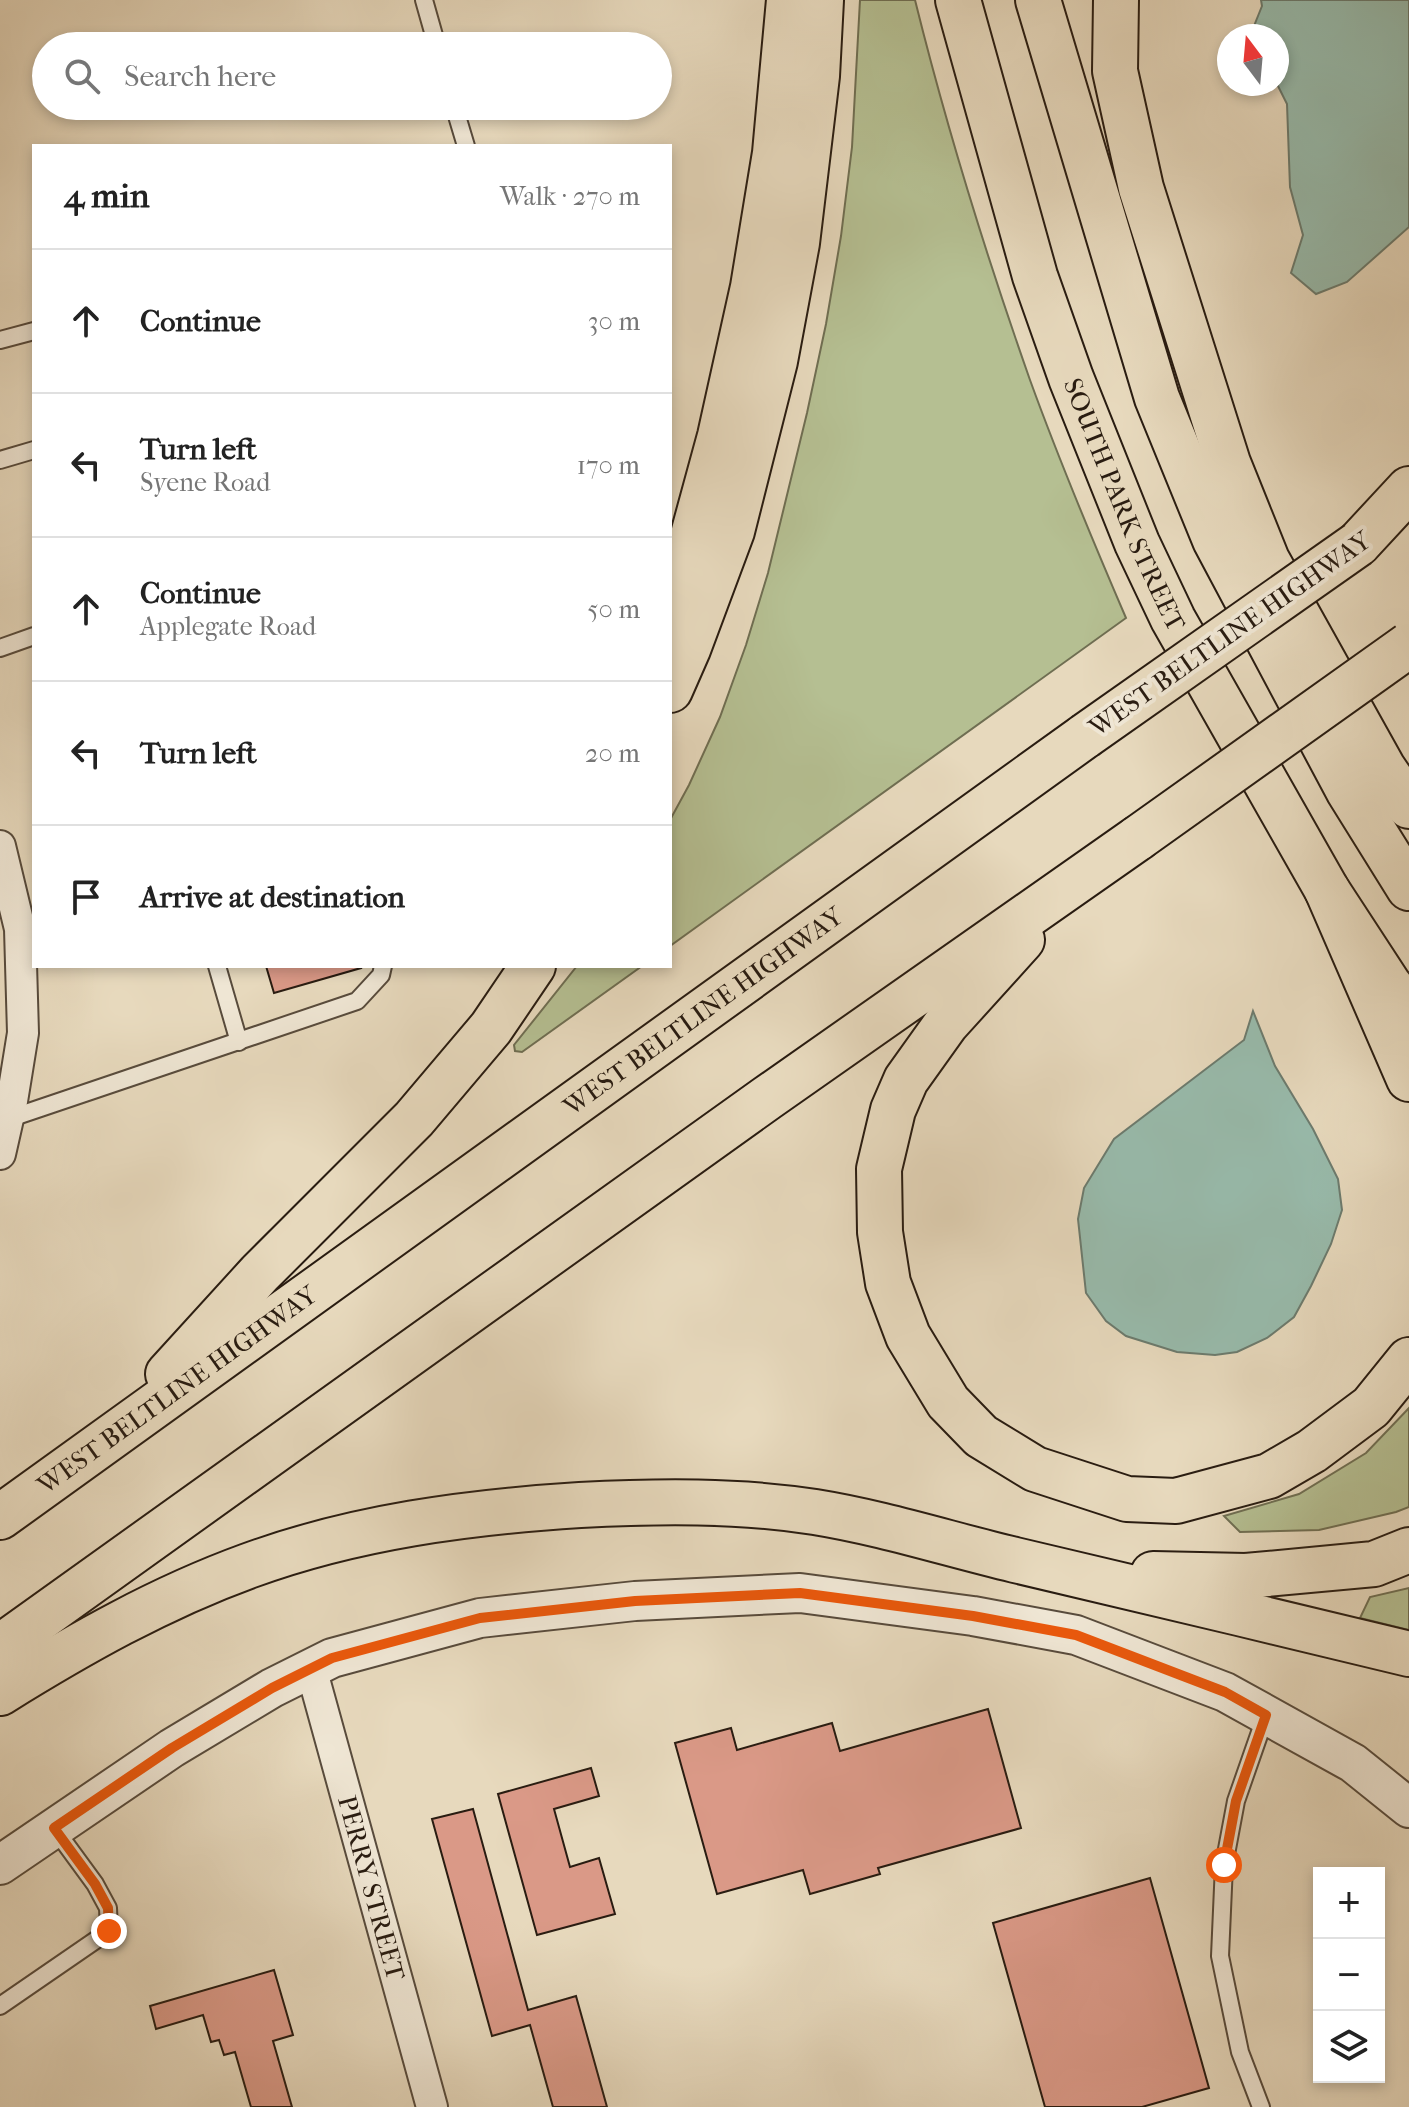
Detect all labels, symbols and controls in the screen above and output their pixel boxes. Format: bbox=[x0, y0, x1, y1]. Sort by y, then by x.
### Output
north arrow bbox=[1217, 24, 1289, 96]
search box bbox=[32, 32, 672, 120]
icon: search bbox=[60, 54, 104, 98]
text: Search here bbox=[124, 59, 276, 94]
text: 4 min bbox=[64, 176, 149, 216]
text: Walk · 270 m bbox=[500, 181, 640, 212]
icon: ahead bbox=[64, 299, 108, 343]
text: Continue bbox=[140, 304, 261, 339]
text: 30 m bbox=[588, 306, 640, 337]
street label: SOUTH PARK STREET bbox=[1057, 374, 1192, 637]
text: Turn left bbox=[140, 432, 257, 467]
icon: left bbox=[64, 443, 108, 487]
text: 170 m bbox=[577, 450, 640, 481]
text: Syene Road bbox=[140, 467, 270, 498]
street label: WEST BELTLINE HIGHWAY bbox=[1082, 524, 1378, 744]
text: Continue bbox=[140, 576, 261, 611]
icon: ahead bbox=[64, 587, 108, 631]
text: 50 m bbox=[587, 594, 640, 625]
text: Applegate Road bbox=[140, 611, 316, 642]
icon: left bbox=[64, 731, 108, 775]
text: Turn left bbox=[140, 736, 257, 771]
text: 20 m bbox=[585, 738, 640, 769]
icon: arrive bbox=[64, 875, 108, 919]
text: Arrive at destination bbox=[140, 880, 405, 915]
street label: WEST BELTLINE HIGHWAY bbox=[556, 899, 850, 1123]
street label: WEST BELTLINE HIGHWAY bbox=[30, 1278, 324, 1501]
street label: PERRY STREET bbox=[331, 1792, 412, 1984]
route start bbox=[1206, 1847, 1242, 1883]
map controls bbox=[1313, 1867, 1385, 2083]
button: + bbox=[1313, 1867, 1385, 1939]
route end bbox=[91, 1913, 127, 1949]
button: − bbox=[1313, 1939, 1385, 2011]
button: layers bbox=[1313, 2011, 1385, 2083]

